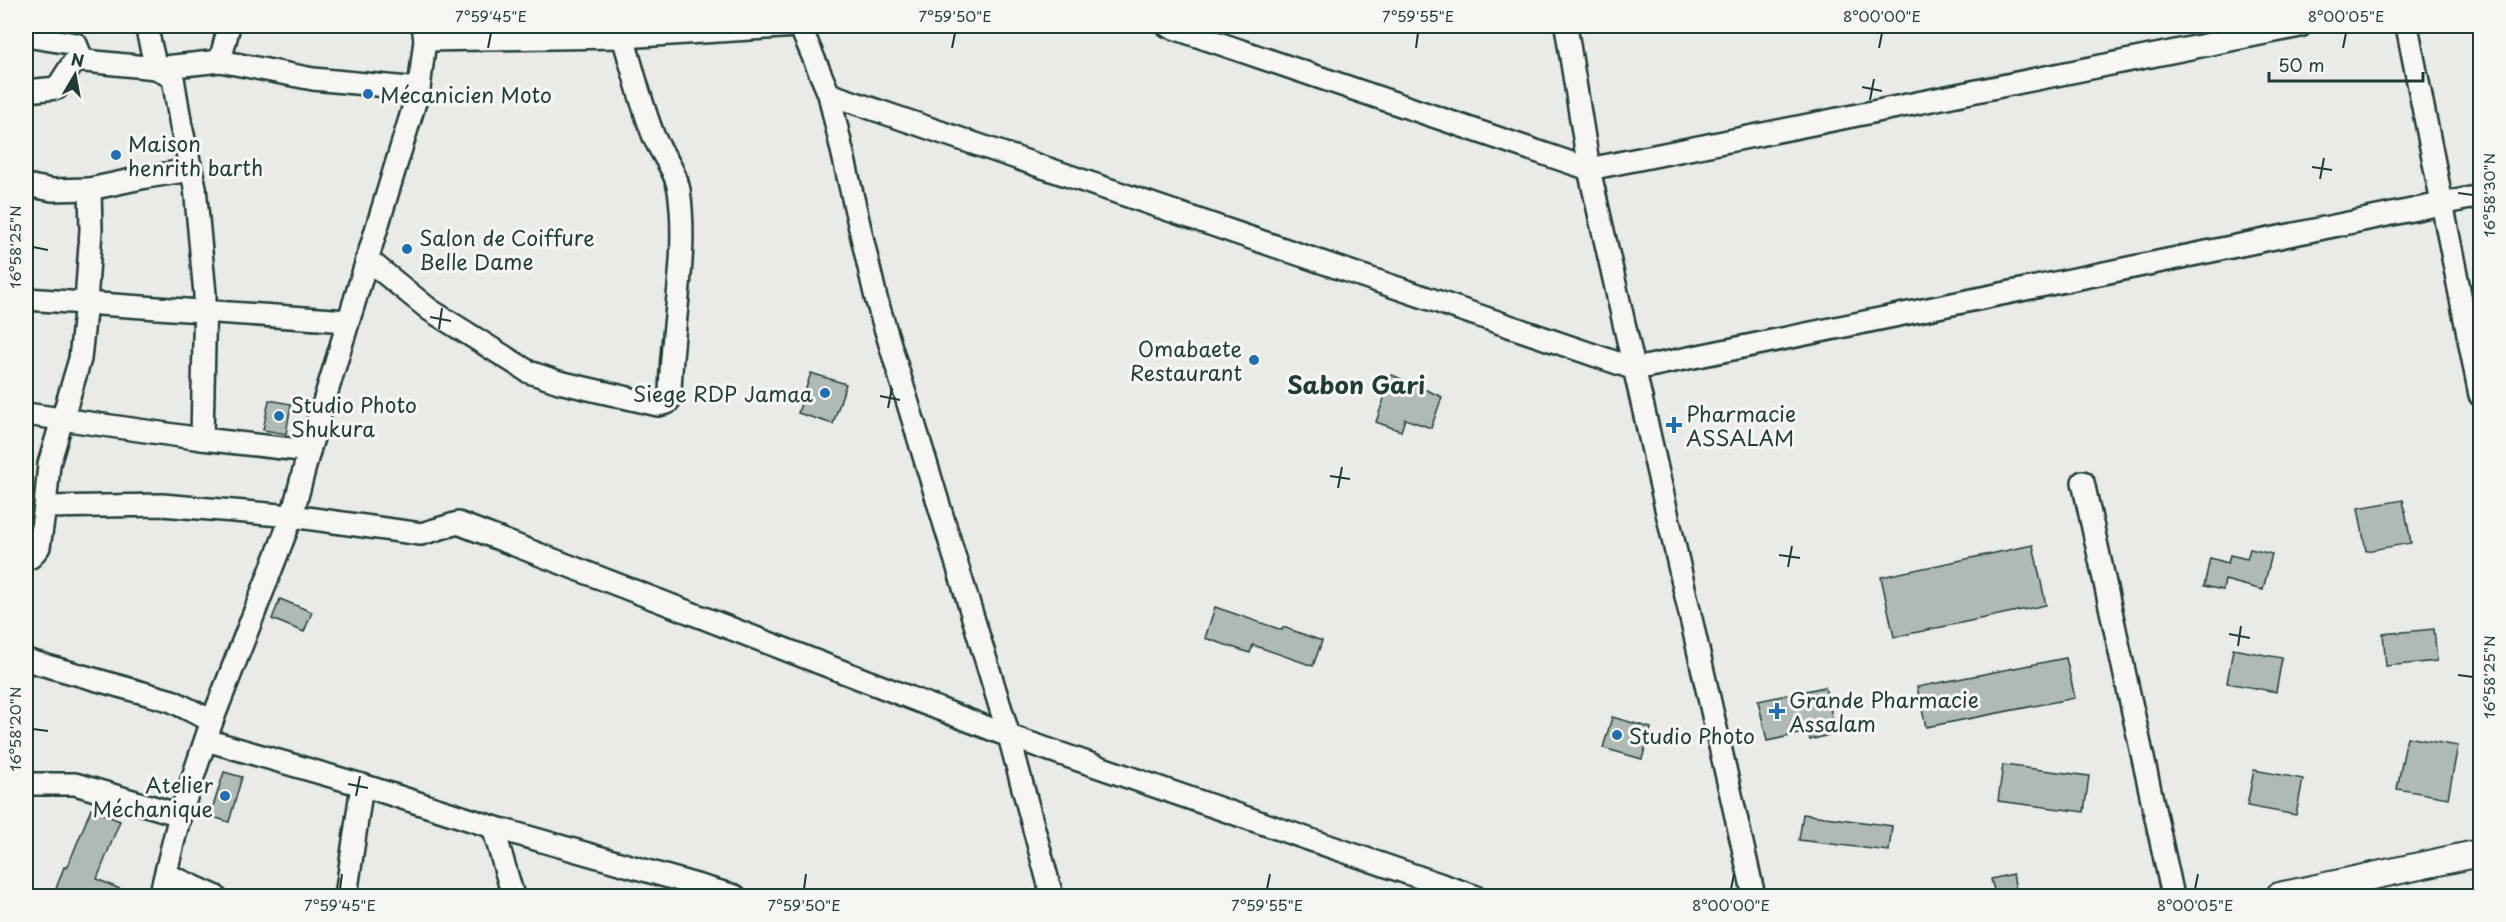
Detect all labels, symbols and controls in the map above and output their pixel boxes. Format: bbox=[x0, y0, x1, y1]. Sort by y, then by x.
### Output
text: 7°59'45"E bbox=[455, 4, 527, 27]
text: 7°59'50"E bbox=[918, 4, 992, 27]
text: 7°59'55"E bbox=[1382, 4, 1454, 27]
text: 8°00'00"E bbox=[1843, 4, 1921, 27]
text: 8°00'05"E bbox=[2308, 4, 2384, 27]
north arrow bbox=[45, 45, 105, 105]
scale bar bbox=[2269, 45, 2424, 83]
text: N bbox=[69, 46, 86, 72]
text: 50 m bbox=[2278, 51, 2325, 78]
place label: Mécanicien Moto bbox=[380, 78, 552, 110]
marker: Mécanicien Moto bbox=[361, 87, 375, 101]
place label: Maison henrith barth bbox=[128, 127, 263, 183]
marker: Maison henrith barth bbox=[109, 148, 123, 162]
text: 16°58'30"N bbox=[2477, 153, 2500, 237]
text: 16°58'25"N bbox=[3, 205, 26, 289]
place label: Salon de Coiffure Belle Dame bbox=[419, 221, 595, 277]
marker: Salon de Coiffure Belle Dame bbox=[400, 242, 414, 256]
place label: Omabaete Restaurant bbox=[1130, 332, 1242, 388]
marker: Omabaete Restaurant bbox=[1247, 353, 1261, 367]
district label: Sabon Gari bbox=[1287, 366, 1425, 402]
place label: Siege RDP Jamaa bbox=[633, 377, 814, 409]
marker: Siege RDP Jamaa bbox=[818, 386, 832, 400]
place label: Studio Photo Shukura bbox=[291, 388, 417, 444]
place label: Pharmacie ASSALAM bbox=[1686, 397, 1796, 453]
marker: Studio Photo Shukura bbox=[272, 409, 286, 423]
marker: Pharmacie ASSALAM bbox=[1667, 418, 1681, 432]
text: 16°58'25"N bbox=[2477, 635, 2500, 719]
place label: Grande Pharmacie Assalam bbox=[1789, 683, 1979, 739]
text: 16°58'20"N bbox=[3, 687, 26, 771]
marker: Grande Pharmacie Assalam bbox=[1770, 704, 1784, 718]
place label: Studio Photo bbox=[1629, 719, 1755, 751]
marker: Studio Photo bbox=[1610, 728, 1624, 742]
place label: Atelier Méchanique bbox=[92, 768, 213, 824]
marker: Atelier Méchanique bbox=[218, 789, 232, 803]
text: 7°59'45"E bbox=[304, 893, 376, 916]
text: 7°59'50"E bbox=[767, 893, 841, 916]
text: 7°59'55"E bbox=[1231, 893, 1303, 916]
text: 8°00'00"E bbox=[1692, 893, 1770, 916]
text: 8°00'05"E bbox=[2157, 893, 2233, 916]

